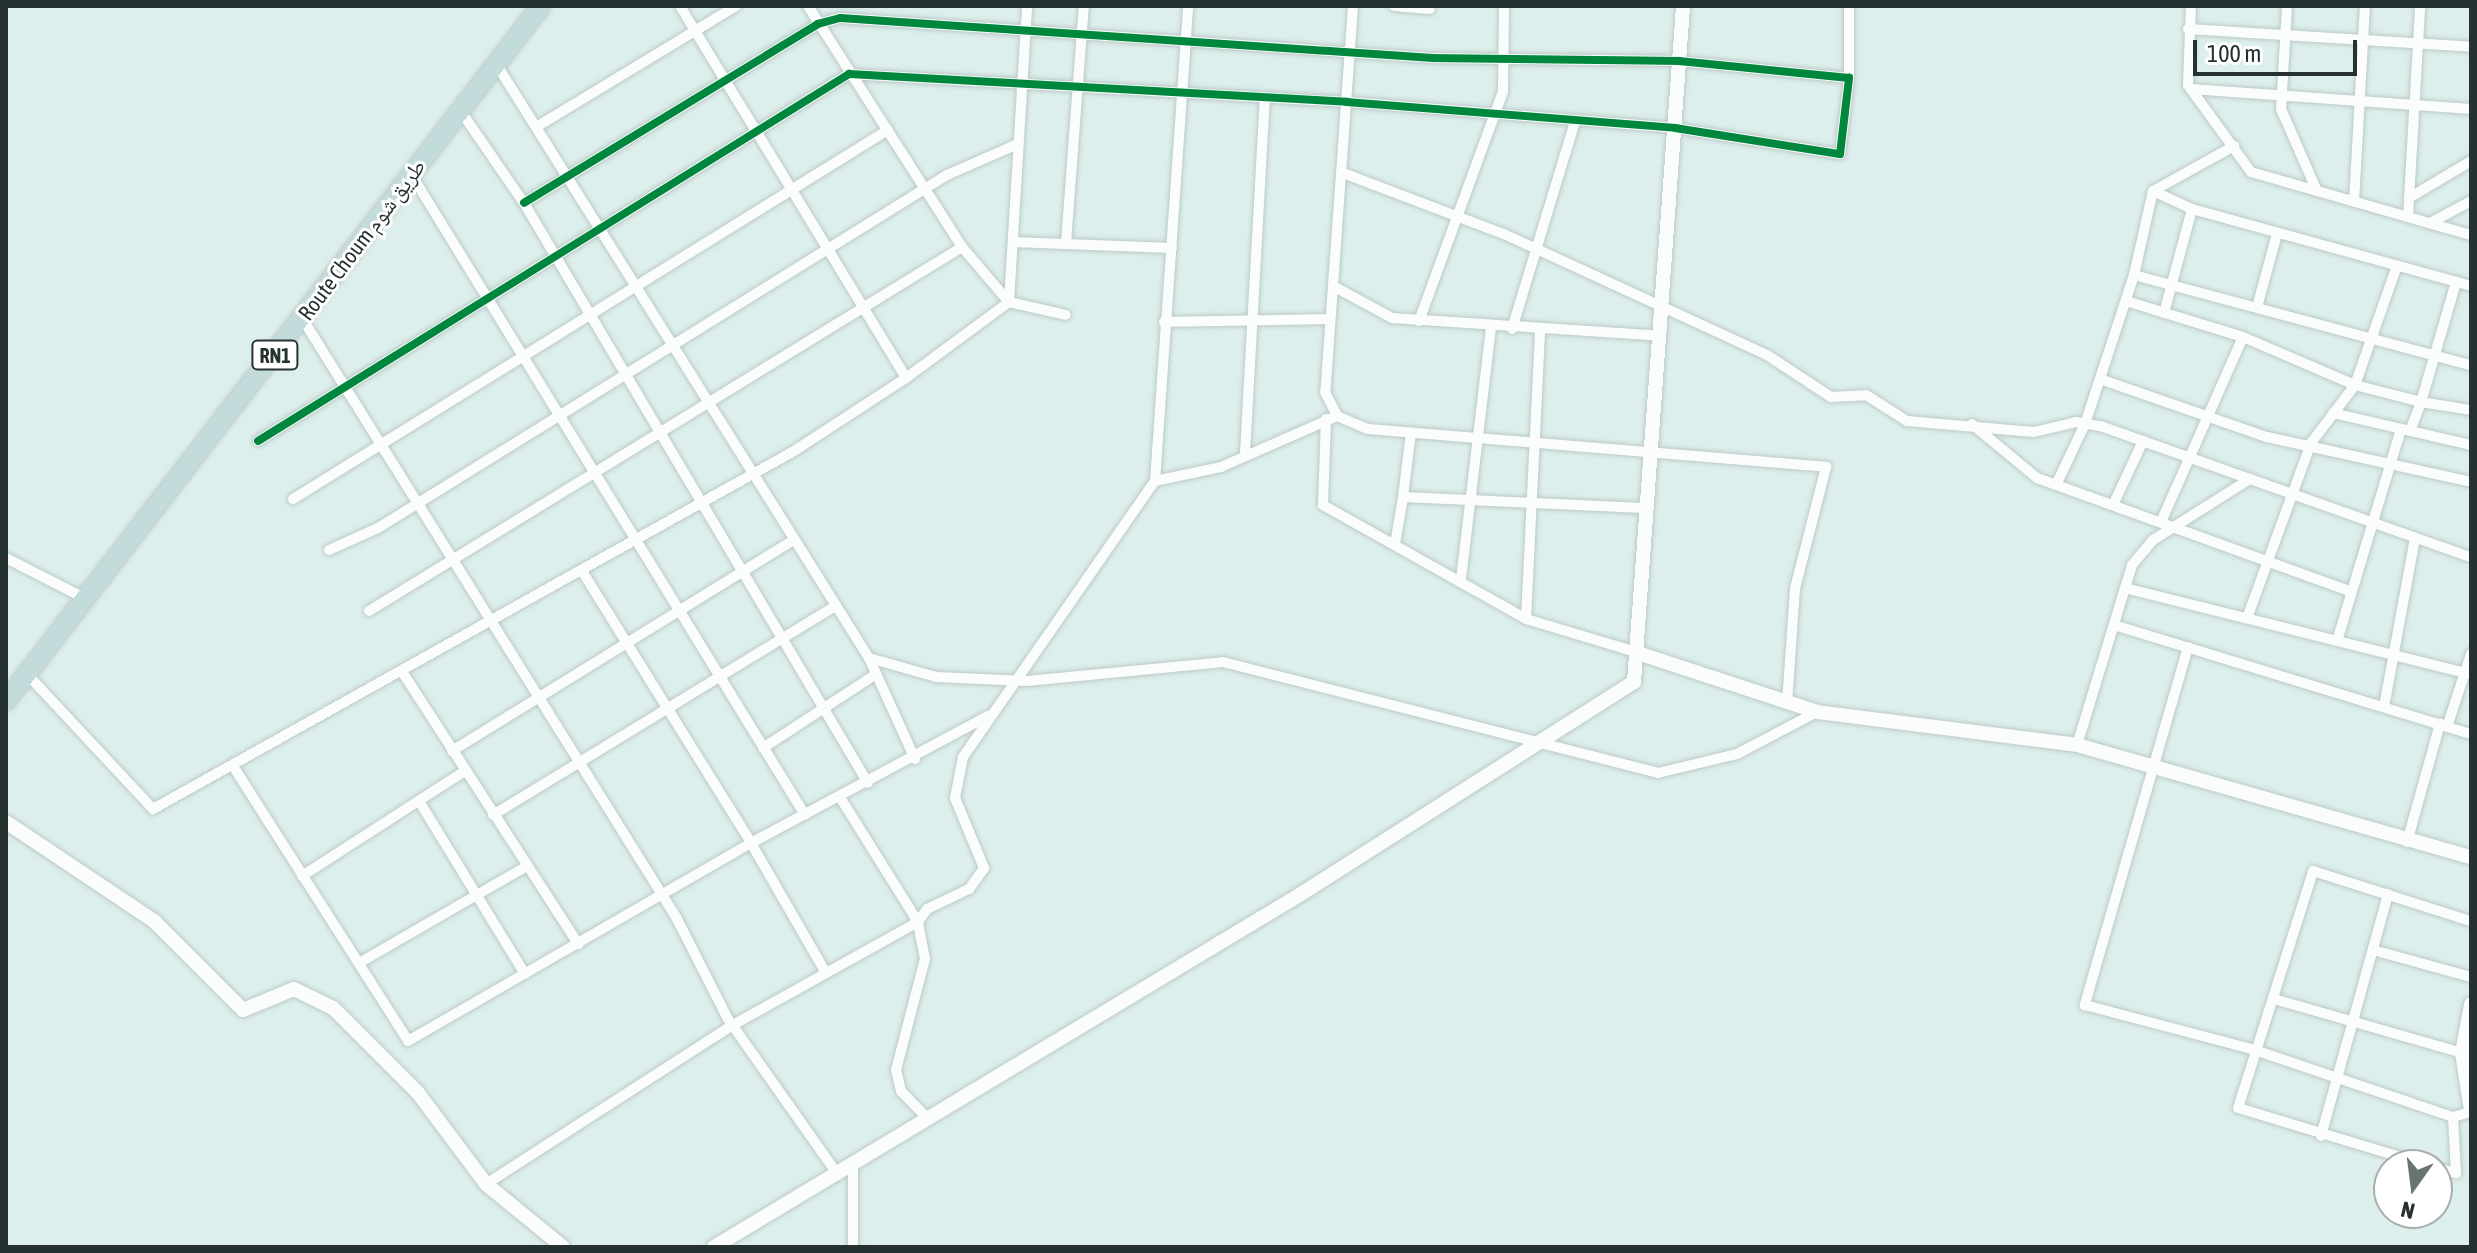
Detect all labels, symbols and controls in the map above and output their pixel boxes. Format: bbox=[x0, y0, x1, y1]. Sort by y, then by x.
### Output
scale bar bbox=[2197, 24, 2361, 74]
text: 100 m bbox=[2207, 40, 2261, 67]
street label: Route Choum طريق شوم bbox=[293, 154, 431, 326]
road number: RN1 bbox=[251, 339, 299, 371]
north arrow bbox=[2373, 1149, 2453, 1229]
text: N bbox=[2398, 1196, 2417, 1225]

